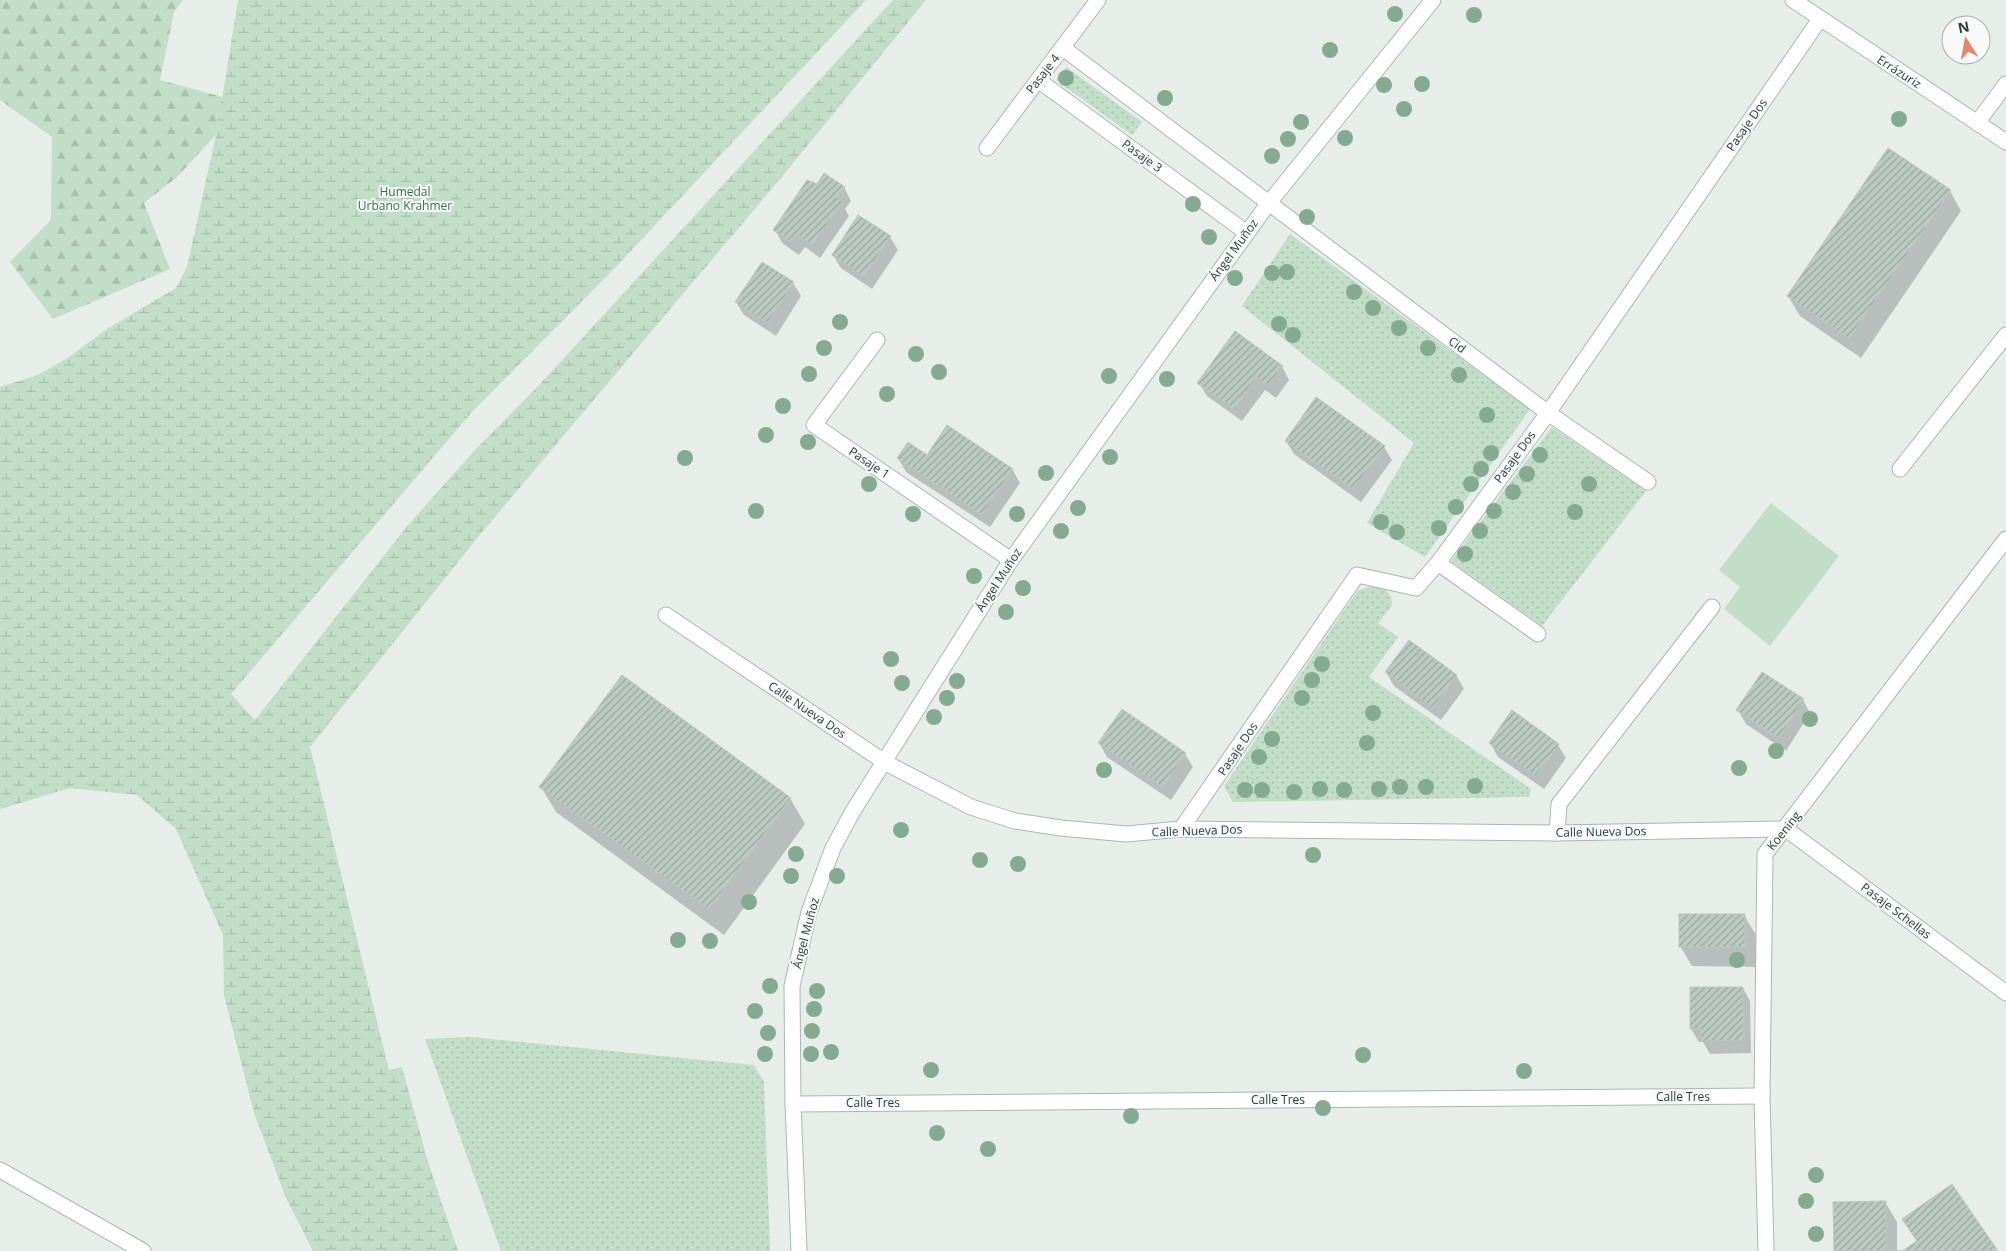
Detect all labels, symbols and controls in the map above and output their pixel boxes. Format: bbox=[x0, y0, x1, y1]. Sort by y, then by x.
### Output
north arrow bbox=[1941, 15, 1991, 65]
text: N bbox=[1956, 16, 1971, 37]
street label: Pasaje 4 bbox=[1022, 50, 1064, 97]
street label: Errázuriz bbox=[1874, 51, 1925, 92]
street label: Pasaje Dos bbox=[1722, 95, 1771, 154]
street label: Pasaje 3 bbox=[1119, 135, 1166, 176]
park label: Humedal Urbano Krahmer bbox=[358, 183, 452, 214]
street label: Ángel Muñoz bbox=[1205, 215, 1262, 284]
street label: Cid bbox=[1445, 332, 1470, 357]
street label: Pasaje Dos bbox=[1490, 427, 1540, 486]
street label: Pasaje 1 bbox=[845, 443, 893, 483]
street label: Ángel Muñoz bbox=[972, 544, 1026, 615]
street label: Calle Nueva Dos bbox=[765, 677, 850, 742]
street label: Pasaje Dos bbox=[1214, 719, 1262, 779]
street label: Koening bbox=[1763, 807, 1805, 854]
street label: Calle Nueva Dos bbox=[1151, 820, 1243, 841]
street label: Calle Nueva Dos bbox=[1555, 822, 1647, 841]
street label: Pasaje Schellas bbox=[1858, 879, 1935, 943]
street label: Ángel Muñoz bbox=[788, 895, 823, 970]
street label: Calle Tres bbox=[1656, 1088, 1710, 1105]
street label: Calle Tres bbox=[1251, 1091, 1305, 1108]
street label: Calle Tres bbox=[846, 1094, 900, 1111]

